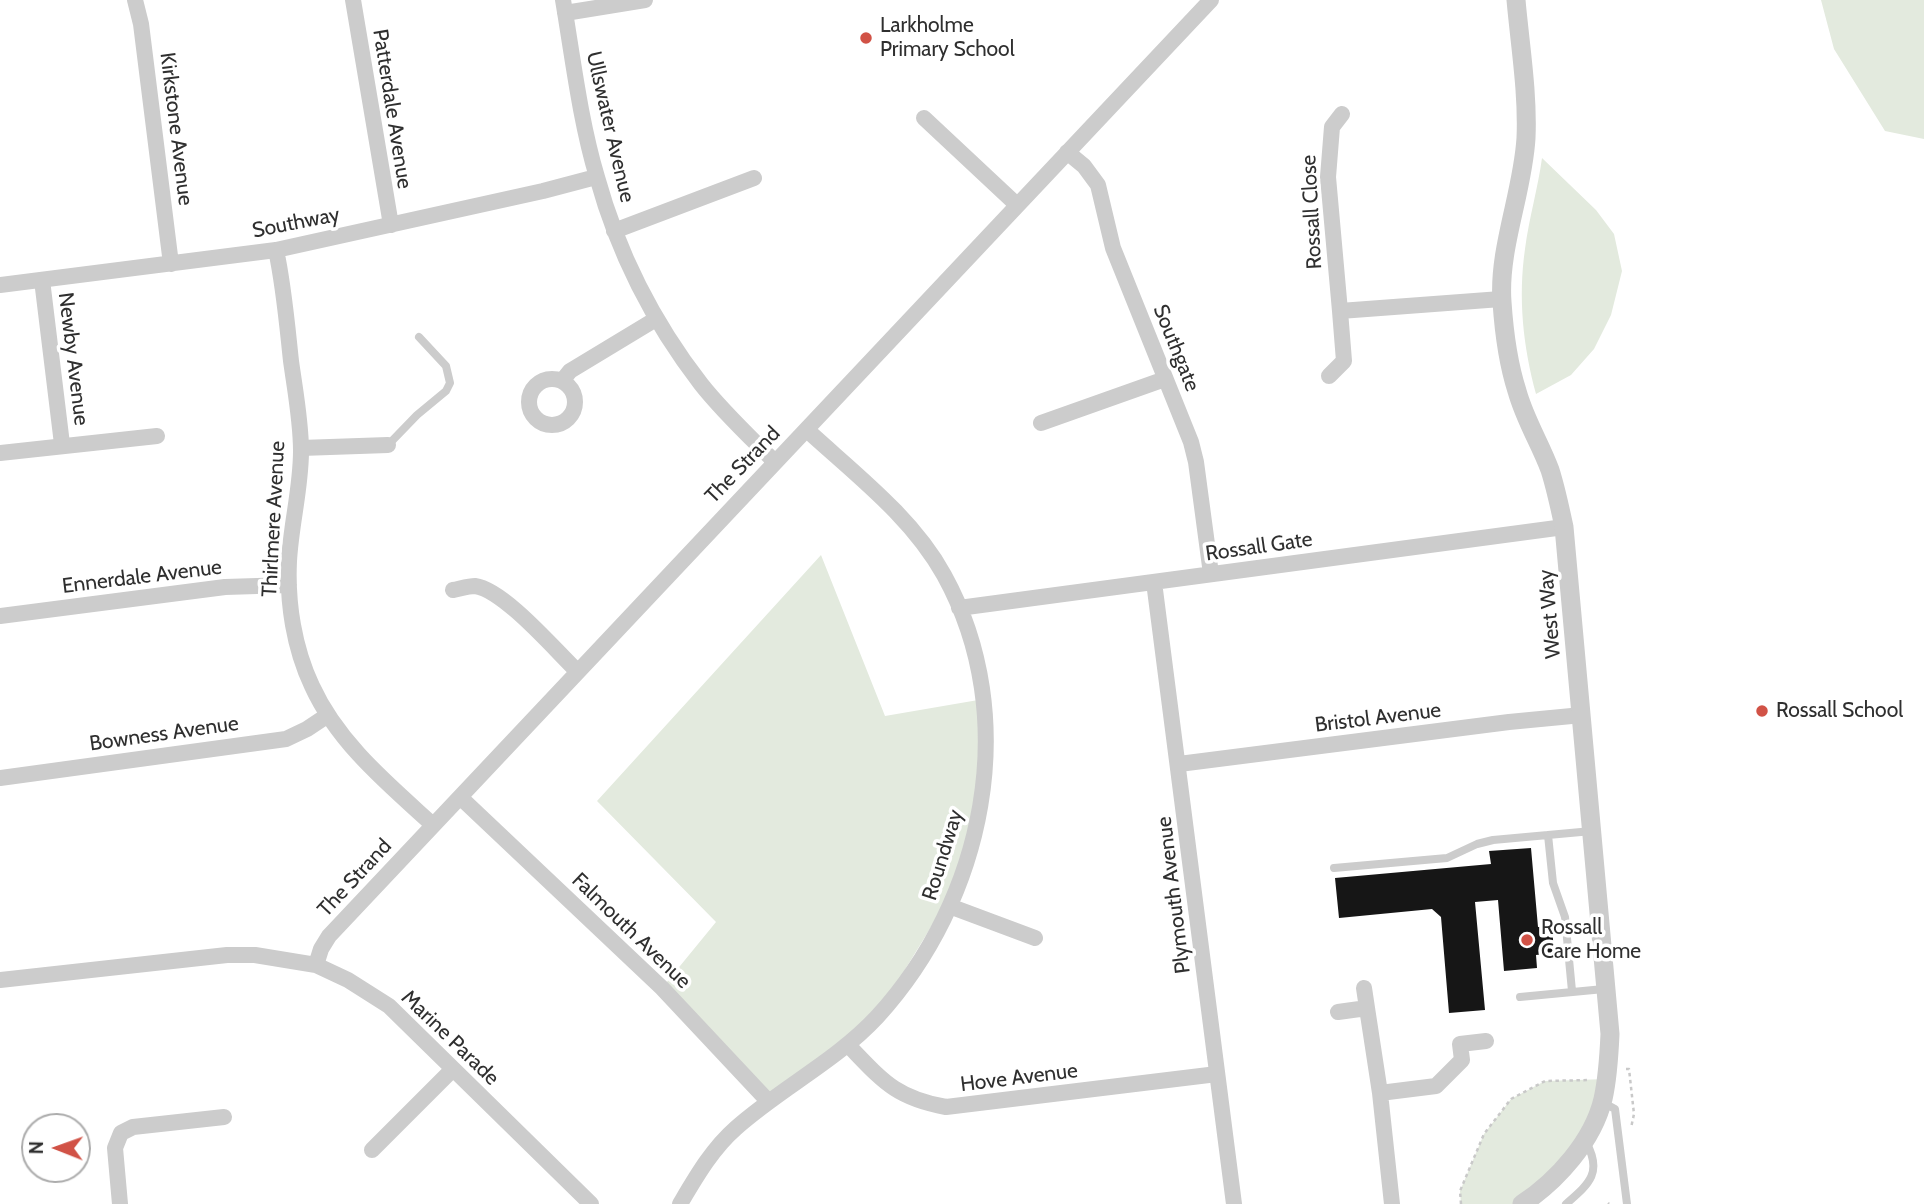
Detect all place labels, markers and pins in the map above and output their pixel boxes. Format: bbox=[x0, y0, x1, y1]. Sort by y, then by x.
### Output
place label: Larkholme Primary School bbox=[880, 13, 1015, 63]
marker: Larkholme Primary School bbox=[858, 30, 874, 46]
place label: Rossall School bbox=[1776, 698, 1903, 724]
marker: Rossall School bbox=[1754, 703, 1770, 719]
place label: Rossall Care Home bbox=[1541, 915, 1641, 965]
marker: Rossall Care Home bbox=[1519, 932, 1535, 948]

